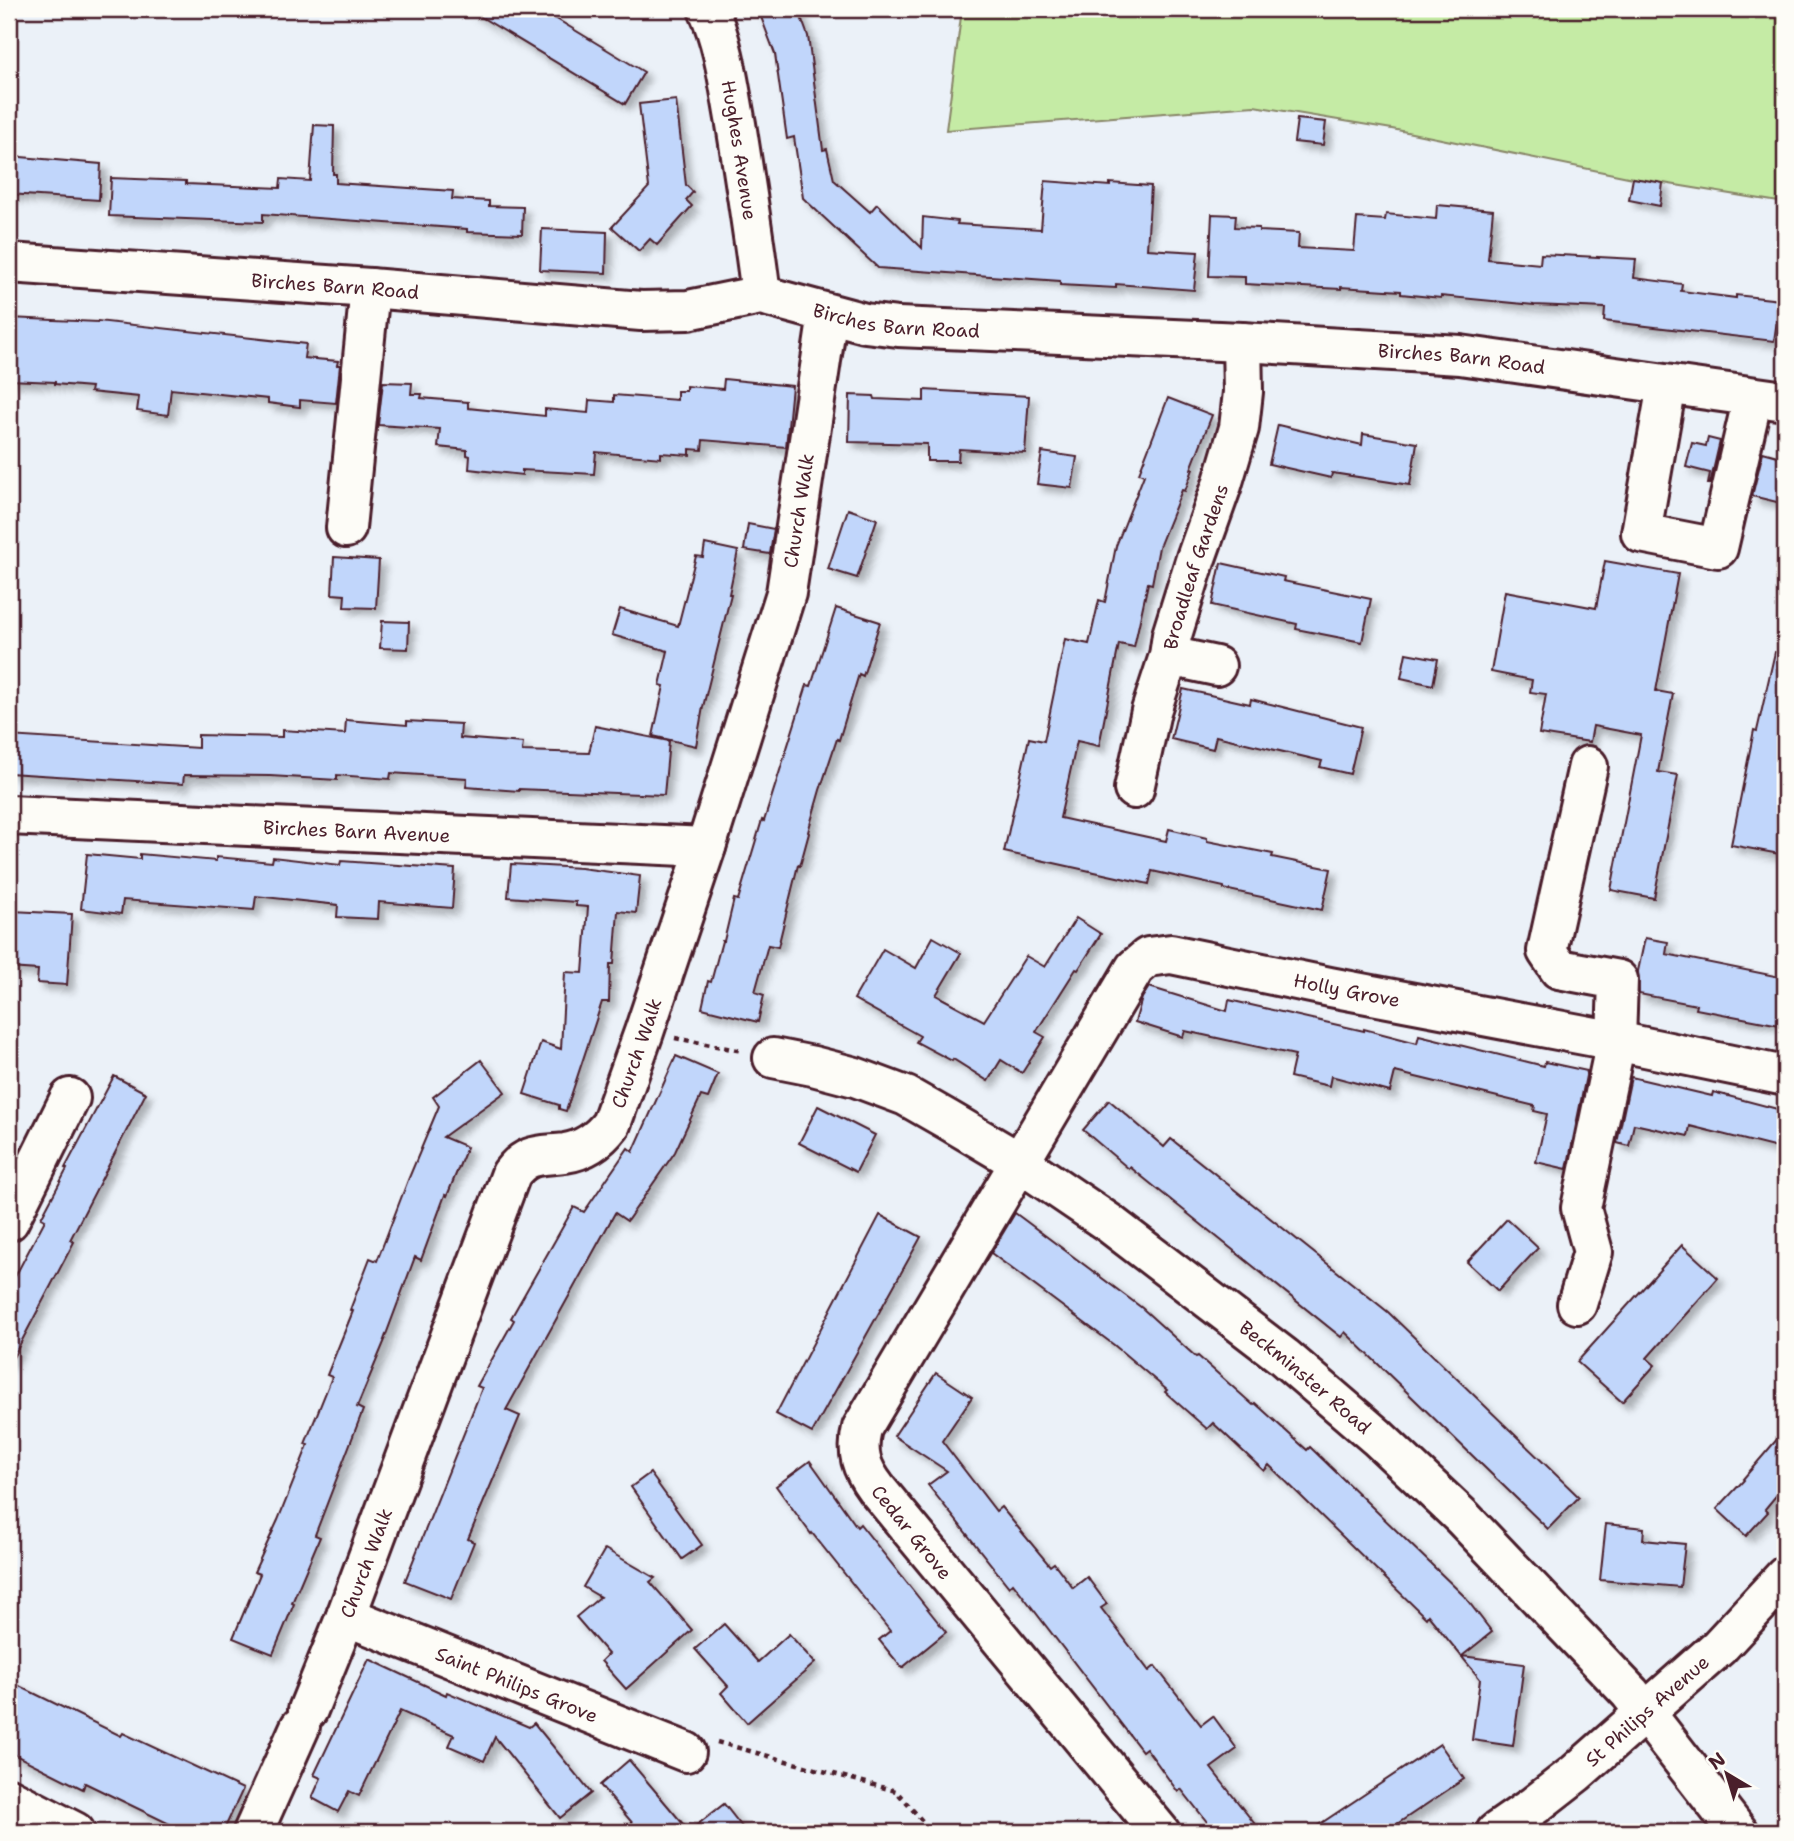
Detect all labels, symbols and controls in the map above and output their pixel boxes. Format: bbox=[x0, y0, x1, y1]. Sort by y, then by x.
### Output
street label: Hughes Avenue bbox=[716, 78, 763, 222]
street label: Birches Barn Road bbox=[250, 268, 420, 305]
street label: Birches Barn Road bbox=[810, 298, 980, 344]
street label: Birches Barn Road bbox=[1377, 338, 1547, 380]
street label: Church Walk bbox=[778, 452, 820, 570]
street label: Broadleaf Gardens bbox=[1158, 481, 1234, 651]
street label: Birches Barn Avenue bbox=[262, 815, 451, 848]
street label: Holly Grove bbox=[1291, 968, 1402, 1013]
street label: Church Walk bbox=[606, 995, 668, 1112]
street label: Beckminster Road bbox=[1234, 1315, 1377, 1440]
street label: Cedar Grove bbox=[866, 1480, 958, 1585]
street label: Church Walk bbox=[334, 1505, 398, 1622]
street label: Saint Philips Grove bbox=[432, 1641, 601, 1728]
street label: St Philips Avenue bbox=[1580, 1650, 1715, 1772]
north arrow bbox=[1692, 1740, 1762, 1810]
text: N bbox=[1703, 1747, 1730, 1775]

